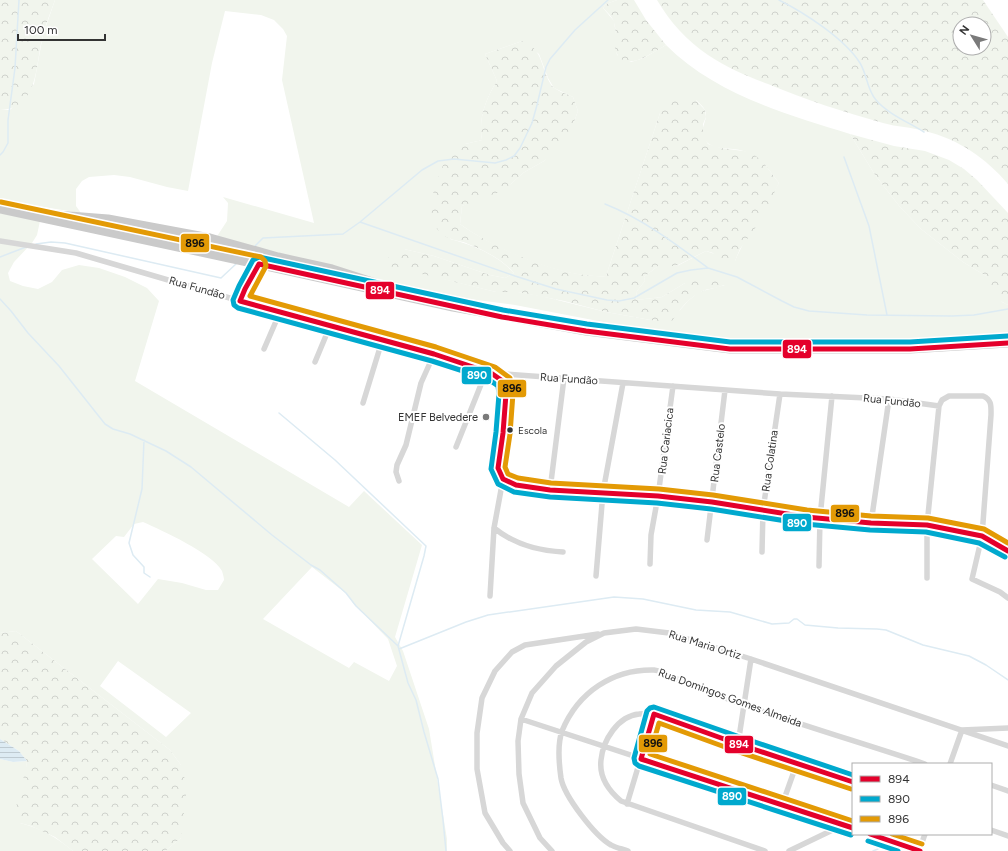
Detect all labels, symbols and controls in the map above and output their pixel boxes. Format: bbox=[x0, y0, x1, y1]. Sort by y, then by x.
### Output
scale bar bbox=[18, 16, 105, 42]
north arrow bbox=[952, 16, 992, 56]
text: 100 m bbox=[24, 23, 58, 37]
text: N bbox=[957, 23, 972, 38]
line badge: 896 bbox=[180, 233, 210, 253]
text: 896 bbox=[185, 237, 205, 250]
street label: Rua Fundão bbox=[167, 274, 227, 302]
line badge: 894 bbox=[365, 281, 395, 300]
text: 894 bbox=[370, 284, 390, 297]
line badge: 894 bbox=[782, 339, 812, 359]
text: 894 bbox=[787, 343, 807, 356]
line badge: 890 bbox=[461, 366, 492, 385]
text: 890 bbox=[467, 369, 487, 382]
street label: Rua Fundão bbox=[540, 370, 598, 388]
line badge: 896 bbox=[497, 379, 527, 398]
text: 896 bbox=[502, 382, 522, 395]
street label: Rua Fundão bbox=[863, 392, 921, 410]
street label: Rua Cariacica bbox=[655, 407, 677, 475]
place label: EMEF Belvedere bbox=[398, 411, 478, 424]
marker: EMEF Belvedere bbox=[481, 412, 491, 422]
street label: Rua Castelo bbox=[708, 423, 728, 483]
place label: Escola bbox=[518, 424, 547, 437]
marker: Escola bbox=[505, 425, 515, 435]
street label: Rua Colatina bbox=[759, 429, 781, 493]
line badge: 896 bbox=[830, 504, 860, 523]
text: 896 bbox=[835, 507, 855, 520]
line badge: 890 bbox=[782, 513, 812, 532]
text: 890 bbox=[787, 517, 807, 530]
street label: Rua Maria Ortiz bbox=[667, 628, 743, 662]
street label: Rua Domingos Gomes Almeida bbox=[656, 666, 804, 730]
line badge: 896 bbox=[638, 734, 668, 753]
line badge: 894 bbox=[724, 735, 754, 754]
text: 896 bbox=[643, 737, 663, 750]
text: 894 bbox=[729, 738, 749, 751]
legend bbox=[852, 763, 992, 835]
text: 894 bbox=[888, 772, 910, 786]
line badge: 890 bbox=[717, 787, 747, 806]
text: 890 bbox=[722, 790, 742, 803]
text: 890 bbox=[888, 792, 910, 806]
text: 896 bbox=[888, 812, 909, 826]

